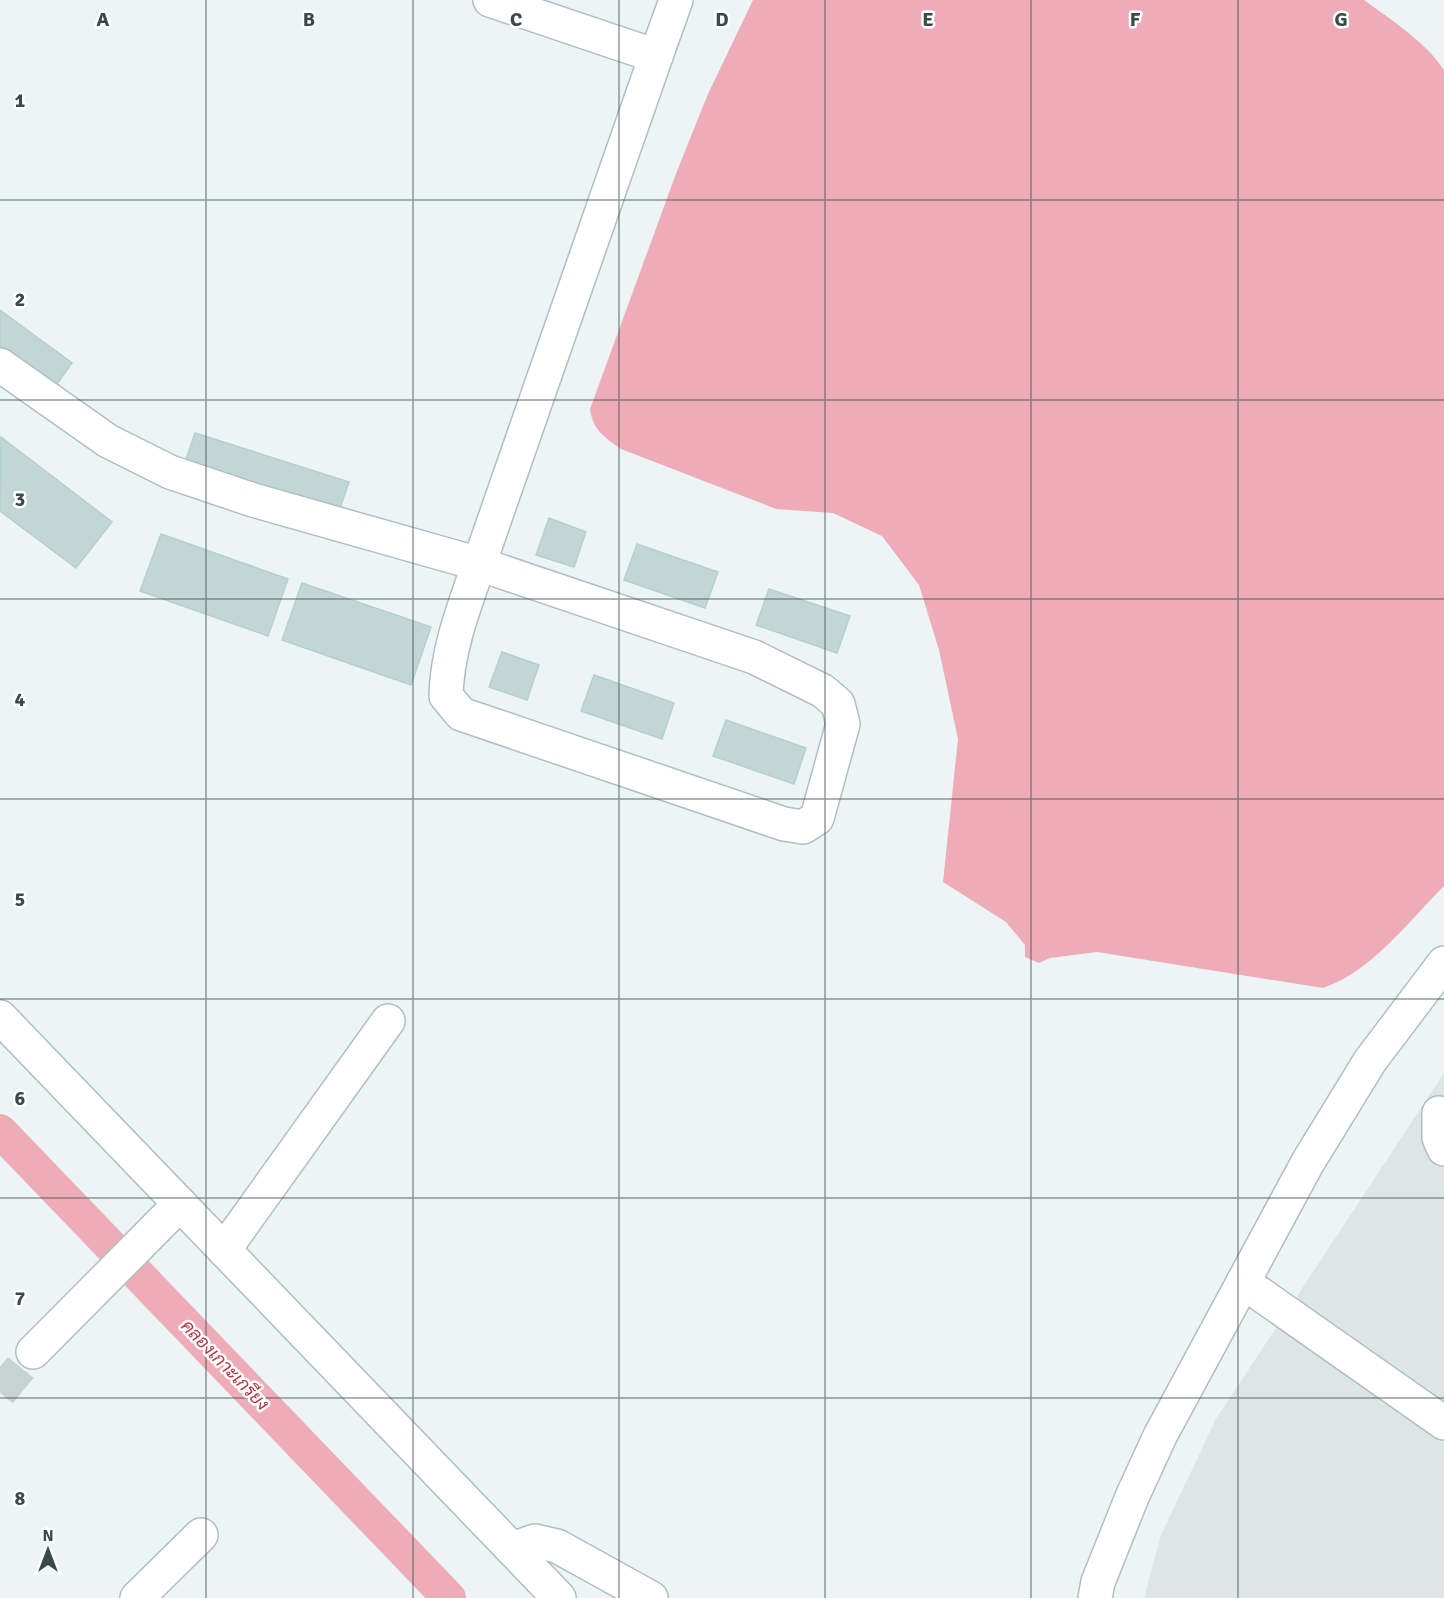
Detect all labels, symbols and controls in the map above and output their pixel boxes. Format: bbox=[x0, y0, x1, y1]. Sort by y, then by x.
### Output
text: A bbox=[97, 7, 110, 32]
text: B bbox=[303, 7, 315, 32]
text: C bbox=[510, 7, 522, 32]
text: D bbox=[715, 7, 729, 32]
text: E bbox=[922, 7, 934, 32]
text: F bbox=[1130, 7, 1141, 32]
text: G bbox=[1334, 7, 1348, 32]
text: 1 bbox=[15, 88, 26, 113]
text: 2 bbox=[15, 287, 25, 312]
text: 3 bbox=[15, 487, 25, 512]
text: 4 bbox=[15, 687, 26, 712]
text: 5 bbox=[15, 887, 25, 912]
text: 6 bbox=[15, 1086, 26, 1111]
text: 7 bbox=[15, 1286, 26, 1311]
water label: คลองเกาะเกรียง bbox=[176, 1314, 275, 1415]
text: 8 bbox=[15, 1486, 26, 1511]
north arrow bbox=[18, 1520, 78, 1580]
text: N bbox=[42, 1526, 54, 1546]

